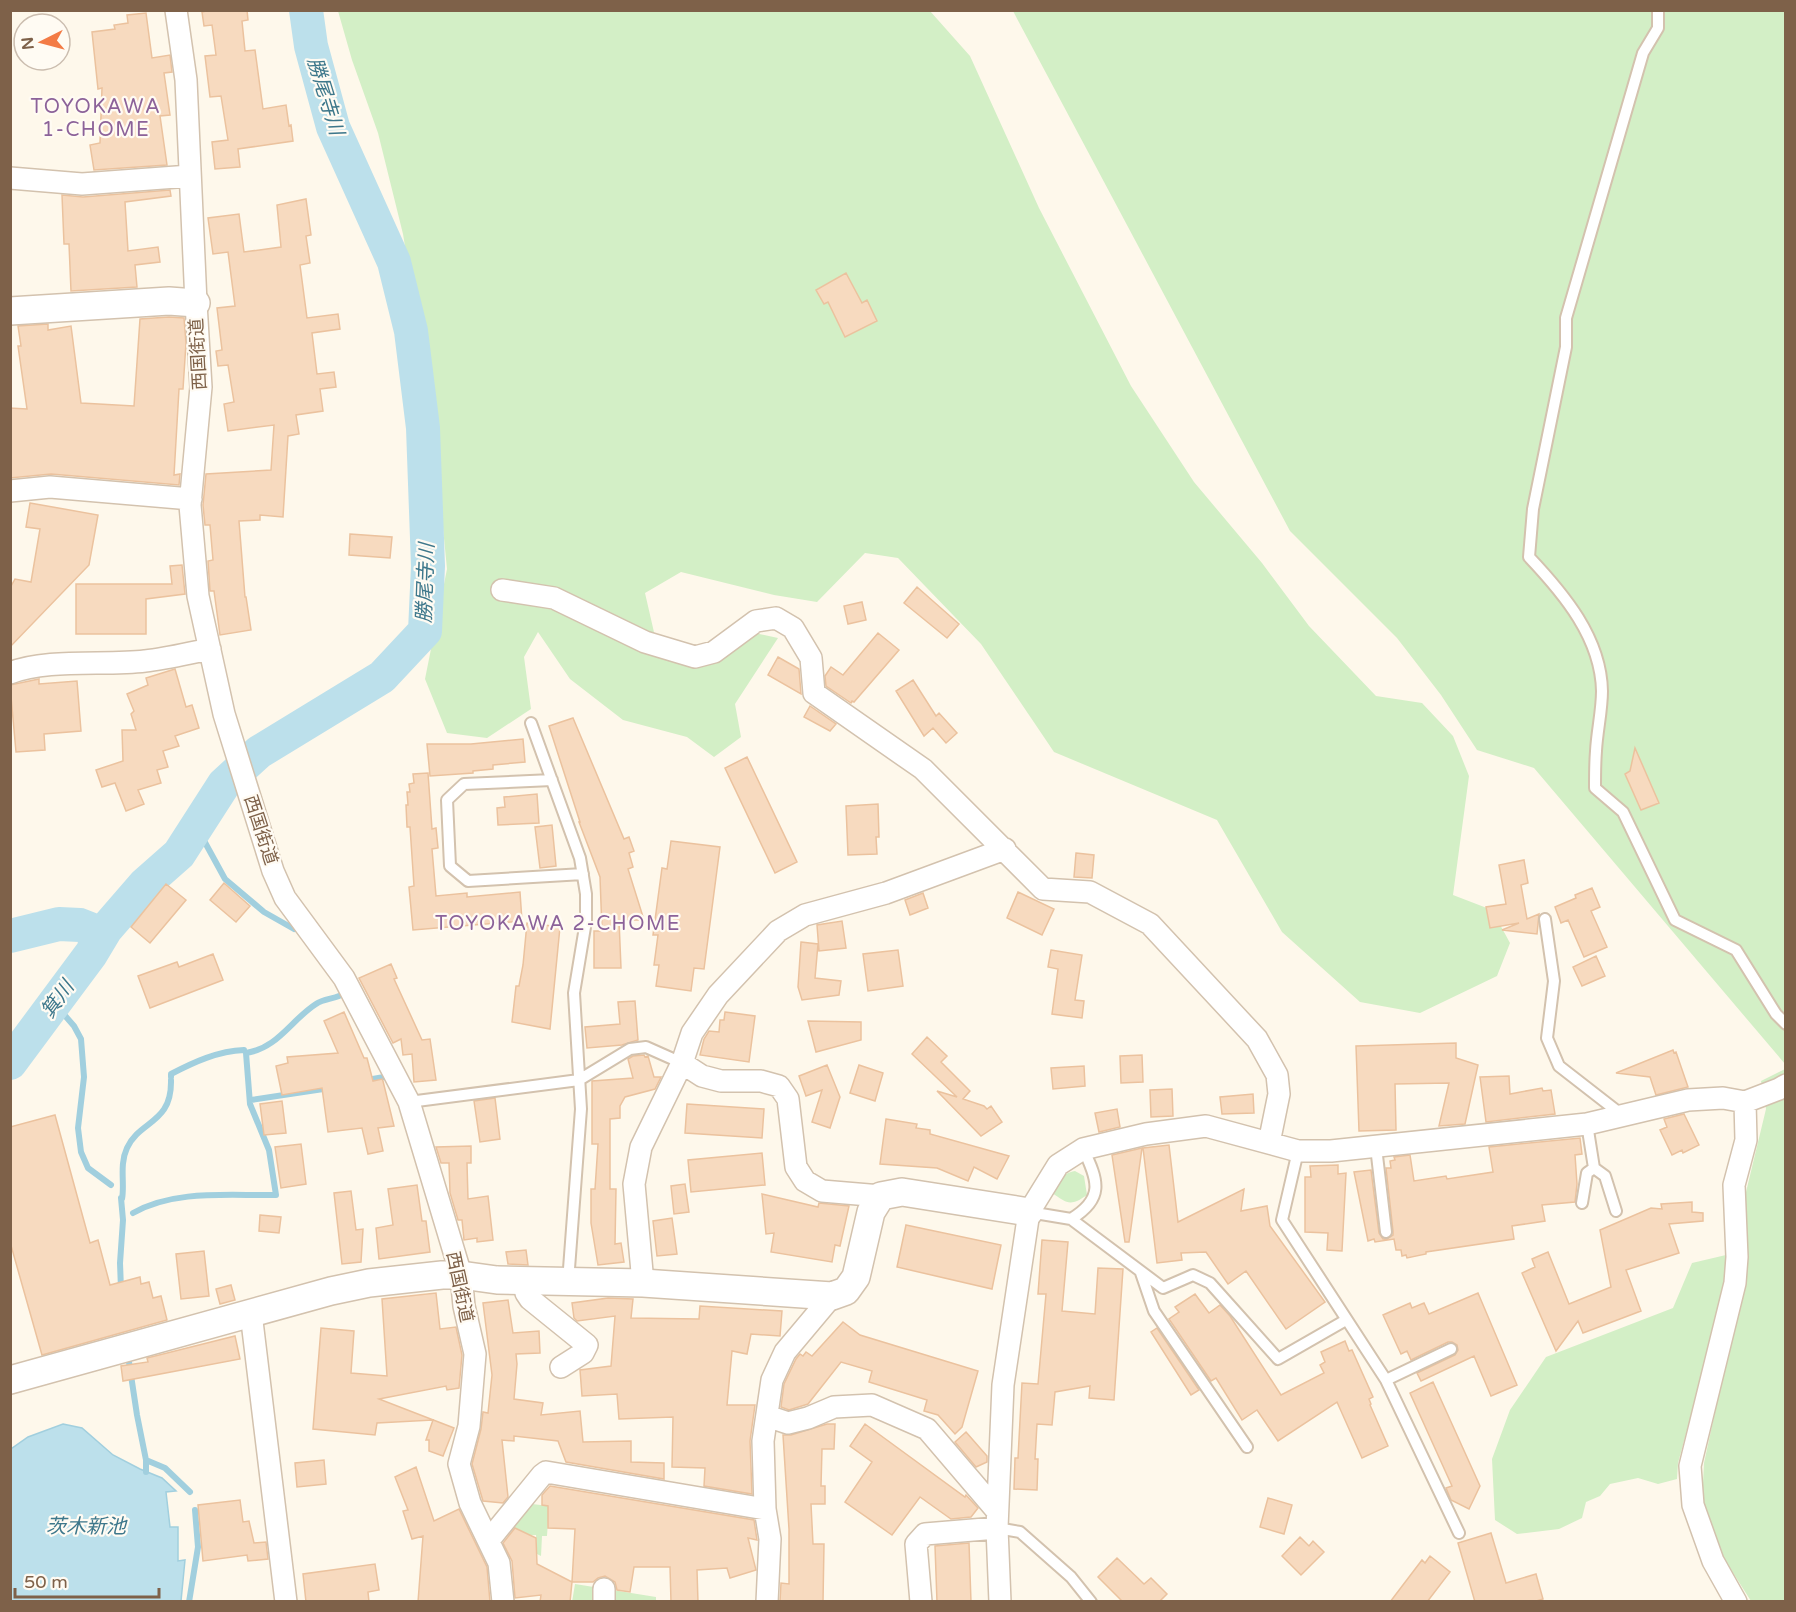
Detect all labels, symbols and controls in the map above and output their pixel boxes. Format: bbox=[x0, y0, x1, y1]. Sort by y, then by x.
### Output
north arrow bbox=[12, 12, 72, 72]
text: N bbox=[17, 36, 39, 51]
water label: 勝尾寺川 bbox=[302, 55, 349, 140]
district label: TOYOKAWA 1-CHOME bbox=[31, 95, 161, 142]
street label: 西国街道 bbox=[185, 317, 211, 391]
water label: 勝尾寺川 bbox=[413, 541, 439, 623]
street label: 西国街道 bbox=[239, 792, 283, 868]
district label: TOYOKAWA 2-CHOME bbox=[435, 912, 681, 936]
water label: 箕川 bbox=[36, 975, 80, 1023]
street label: 西国街道 bbox=[442, 1249, 478, 1325]
water label: 茨木新池 bbox=[46, 1515, 128, 1539]
scale bar bbox=[15, 1561, 159, 1599]
text: 50 m bbox=[24, 1571, 68, 1593]

